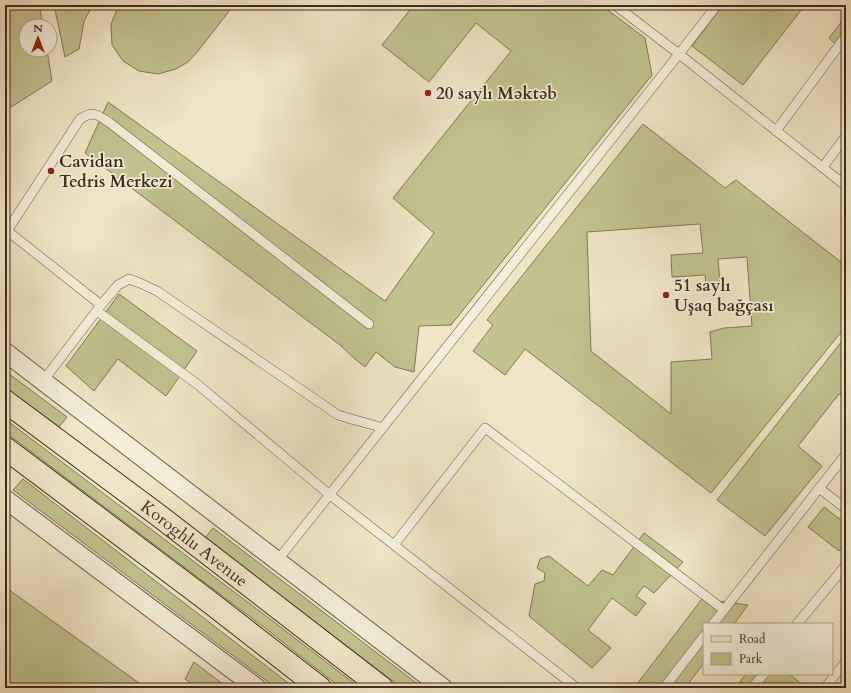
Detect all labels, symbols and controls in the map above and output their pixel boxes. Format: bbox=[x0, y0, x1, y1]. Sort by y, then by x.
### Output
north arrow bbox=[18, 18, 58, 58]
text: N bbox=[33, 21, 43, 36]
place label: 20 saylı Məktəb bbox=[436, 82, 557, 105]
marker: 20 saylı Məktəb bbox=[423, 88, 433, 98]
place label: Cavidan Tedris Merkezi bbox=[59, 150, 173, 193]
marker: Cavidan Tedris Merkezi bbox=[46, 166, 56, 176]
place label: 51 saylı Uşaq bağçası bbox=[674, 274, 774, 317]
marker: 51 saylı Uşaq bağçası bbox=[661, 290, 671, 300]
street label: Koroghlu Avenue bbox=[136, 495, 253, 592]
legend bbox=[703, 623, 833, 675]
text: Road bbox=[739, 631, 766, 647]
text: Park bbox=[739, 651, 763, 667]

